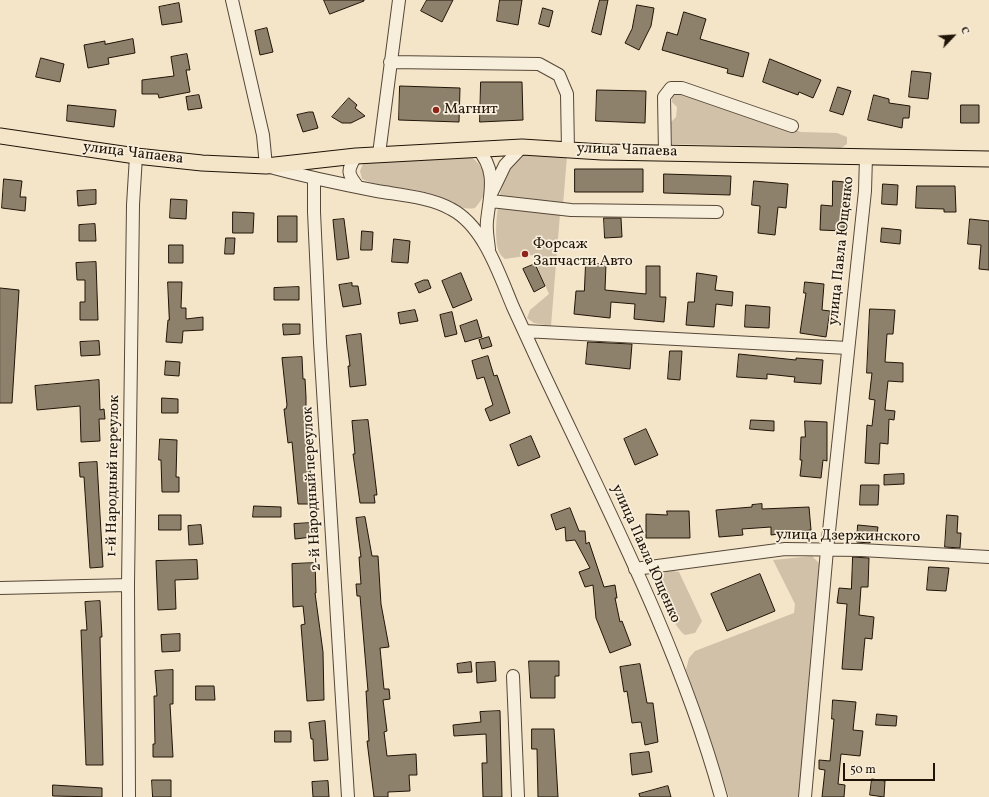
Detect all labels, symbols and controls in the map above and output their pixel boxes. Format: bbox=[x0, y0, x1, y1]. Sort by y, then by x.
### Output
north arrow bbox=[933, 16, 973, 56]
text: С bbox=[956, 24, 973, 37]
place label: Магнит bbox=[444, 101, 498, 119]
marker: Магнит bbox=[431, 105, 441, 115]
street label: улица Чапаева bbox=[82, 139, 184, 169]
street label: улица Чапаева bbox=[576, 140, 678, 162]
street label: улица Павла Ющенко bbox=[825, 176, 859, 326]
place label: Форсаж Запчасти Авто bbox=[533, 236, 633, 271]
marker: Форсаж Запчасти Авто bbox=[520, 249, 530, 259]
street label: 1-й Народный переулок bbox=[104, 395, 124, 557]
street label: 2-й Народный переулок bbox=[300, 406, 326, 572]
street label: улица Павла Ющенко bbox=[606, 482, 684, 626]
street label: улица Дзержинского bbox=[776, 527, 920, 547]
scale bar bbox=[845, 755, 937, 781]
text: 50 m bbox=[850, 762, 876, 778]

